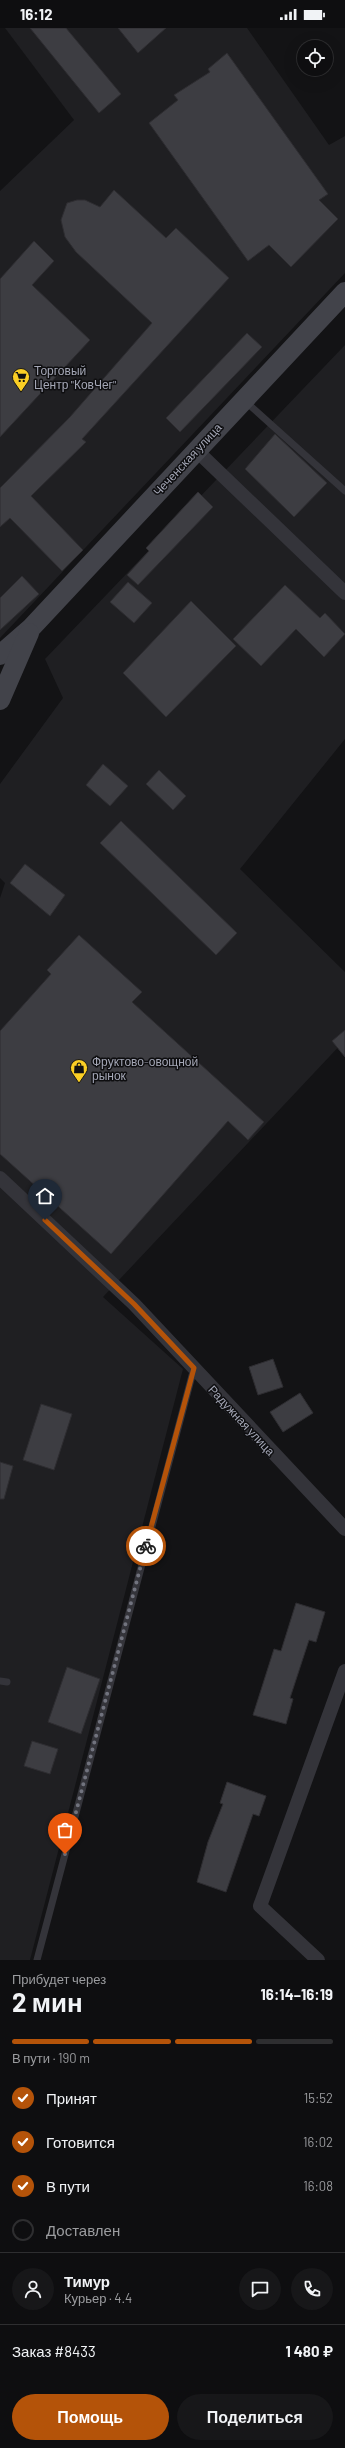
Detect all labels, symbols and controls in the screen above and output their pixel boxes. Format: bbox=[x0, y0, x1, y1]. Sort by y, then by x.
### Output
text: 16:12 bbox=[20, 5, 53, 23]
map controls bbox=[297, 40, 333, 76]
button: locate bbox=[297, 40, 333, 76]
place label: Торговый Центр "КовЧег" bbox=[34, 363, 116, 392]
supermarket icon: Торговый Центр "КовЧег" bbox=[11, 367, 31, 392]
street label: Чеченская улица bbox=[150, 420, 225, 499]
place label: Фруктово-овощной рынок bbox=[92, 1054, 198, 1083]
shop icon: Фруктово-овощной рынок bbox=[69, 1058, 89, 1083]
pin bbox=[28, 1179, 62, 1220]
icon: home bbox=[34, 1185, 56, 1207]
street label: Радужная улица bbox=[205, 1382, 278, 1459]
courier bbox=[126, 1526, 166, 1566]
icon: bike bbox=[135, 1535, 157, 1557]
pin bbox=[48, 1813, 82, 1854]
icon: bag bbox=[54, 1819, 76, 1841]
text: Прибудет через bbox=[12, 1971, 106, 1987]
text: 16:14–16:19 bbox=[261, 1985, 333, 2003]
text: 2 мин bbox=[12, 1986, 83, 2017]
text: В пути · 190 m bbox=[12, 2050, 90, 2066]
icon: check bbox=[12, 2087, 34, 2109]
text: Принят bbox=[46, 2089, 97, 2107]
text: 15:52 bbox=[304, 2090, 333, 2106]
icon: check bbox=[12, 2131, 34, 2153]
text: Готовится bbox=[46, 2133, 115, 2151]
text: 16:02 bbox=[303, 2134, 333, 2150]
icon: check bbox=[12, 2175, 34, 2197]
text: В пути bbox=[46, 2177, 90, 2195]
text: 16:08 bbox=[303, 2178, 333, 2194]
text: Доставлен bbox=[46, 2221, 120, 2239]
button: person bbox=[12, 2268, 54, 2310]
button: chat bbox=[239, 2268, 281, 2310]
button: phone bbox=[291, 2268, 333, 2310]
text: Тимур bbox=[64, 2272, 110, 2290]
text: Курьер · 4.4 bbox=[64, 2290, 132, 2306]
text: Заказ #8433 bbox=[12, 2342, 96, 2360]
text: 1 480 ₽ bbox=[285, 2342, 333, 2360]
button: Помощь bbox=[12, 2394, 169, 2440]
button: Поделиться bbox=[177, 2394, 333, 2440]

